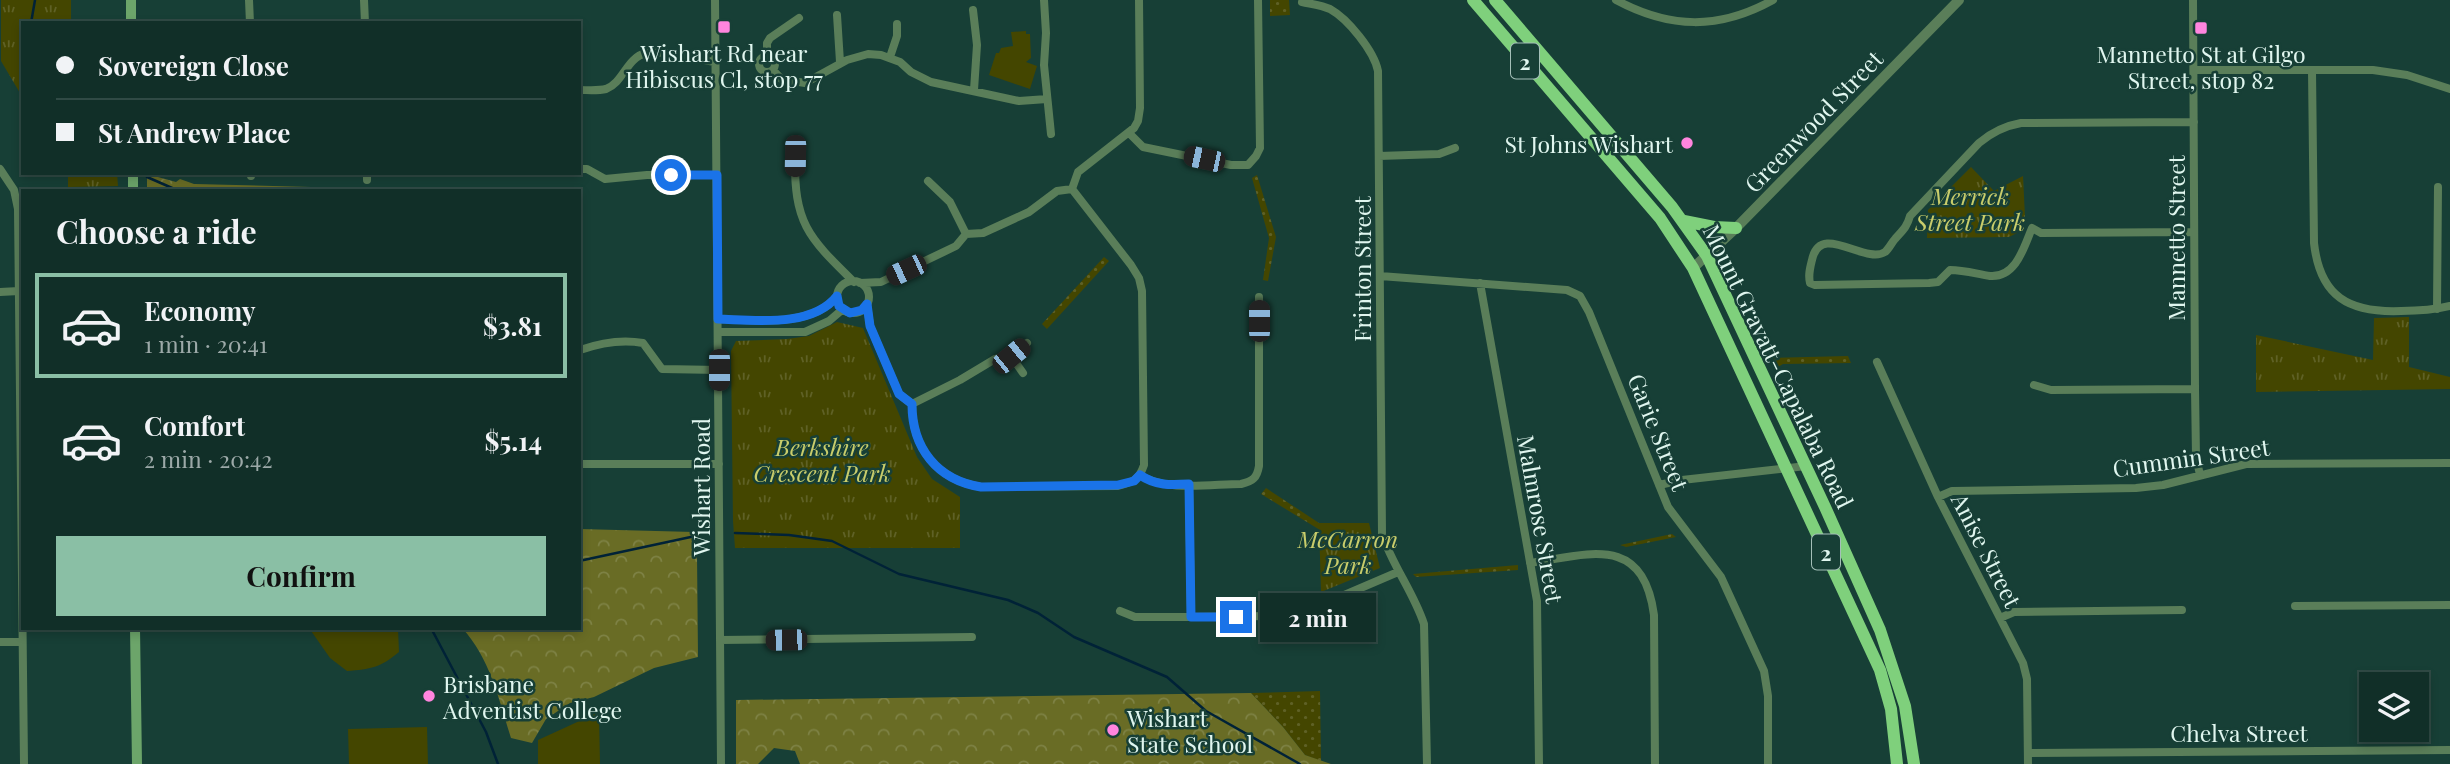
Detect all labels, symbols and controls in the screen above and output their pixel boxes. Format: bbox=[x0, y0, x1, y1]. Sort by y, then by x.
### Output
marker: Wishart Rd near Hibiscus Cl, stop 77 bbox=[716, 19, 732, 35]
marker: Mannetto St at Gilgo Street, stop 82 bbox=[2193, 20, 2209, 36]
place label: Wishart Rd near Hibiscus Cl, stop 77 bbox=[625, 37, 823, 94]
place label: Mannetto St at Gilgo Street, stop 82 bbox=[2096, 38, 2306, 95]
road number: 2 bbox=[1511, 43, 1539, 78]
street label: Greenwood Street bbox=[1737, 43, 1889, 199]
text: Sovereign Close bbox=[98, 48, 289, 83]
text: St Andrew Place bbox=[98, 115, 290, 150]
place label: St Johns Wishart bbox=[1505, 128, 1674, 159]
car bbox=[785, 135, 806, 177]
marker: St Johns Wishart bbox=[1679, 135, 1695, 151]
car bbox=[1182, 144, 1227, 174]
street label: Mannetto Street bbox=[2160, 154, 2191, 321]
route start bbox=[655, 159, 687, 191]
park label: Merrick Street Park bbox=[1914, 180, 2025, 237]
street label: Frinton Street bbox=[1346, 195, 1377, 342]
text: Choose a ride bbox=[56, 209, 257, 252]
street label: Mount Gravatt-Capalaba Road bbox=[1697, 219, 1861, 513]
car bbox=[883, 252, 930, 288]
text: Economy bbox=[144, 293, 255, 328]
icon: car bbox=[60, 294, 123, 357]
car bbox=[1249, 300, 1270, 342]
text: $3.81 bbox=[483, 308, 542, 343]
text: 1 min · 20:41 bbox=[144, 328, 267, 359]
car bbox=[989, 335, 1034, 377]
car bbox=[709, 349, 730, 391]
street label: Garie Street bbox=[1621, 369, 1697, 496]
text: Comfort bbox=[144, 408, 245, 443]
icon: car bbox=[60, 409, 123, 472]
street label: Wishart Road bbox=[685, 418, 716, 557]
text: $5.14 bbox=[484, 423, 542, 458]
park label: Berkshire Crescent Park bbox=[753, 431, 891, 488]
street label: Cummin Street bbox=[2111, 431, 2272, 483]
street label: Malmrose Street bbox=[1511, 433, 1571, 606]
text: 2 min · 20:42 bbox=[144, 443, 272, 474]
street label: Anise Street bbox=[1945, 487, 2029, 613]
park label: McCarron Park bbox=[1297, 523, 1398, 580]
road number: 2 bbox=[1812, 534, 1840, 570]
button: Confirm bbox=[56, 536, 546, 616]
callout: 2 min bbox=[1260, 592, 1376, 642]
route end bbox=[1220, 601, 1252, 633]
text: 2 min bbox=[1288, 602, 1348, 633]
car bbox=[765, 629, 808, 651]
place label: Brisbane Adventist College bbox=[442, 668, 622, 725]
map controls bbox=[2359, 672, 2429, 742]
button: layers bbox=[2359, 672, 2429, 742]
marker: Brisbane Adventist College bbox=[421, 688, 437, 704]
place label: Wishart State School bbox=[1126, 702, 1254, 759]
street label: Chelva Street bbox=[2170, 717, 2309, 748]
marker: Wishart State School bbox=[1105, 722, 1121, 738]

